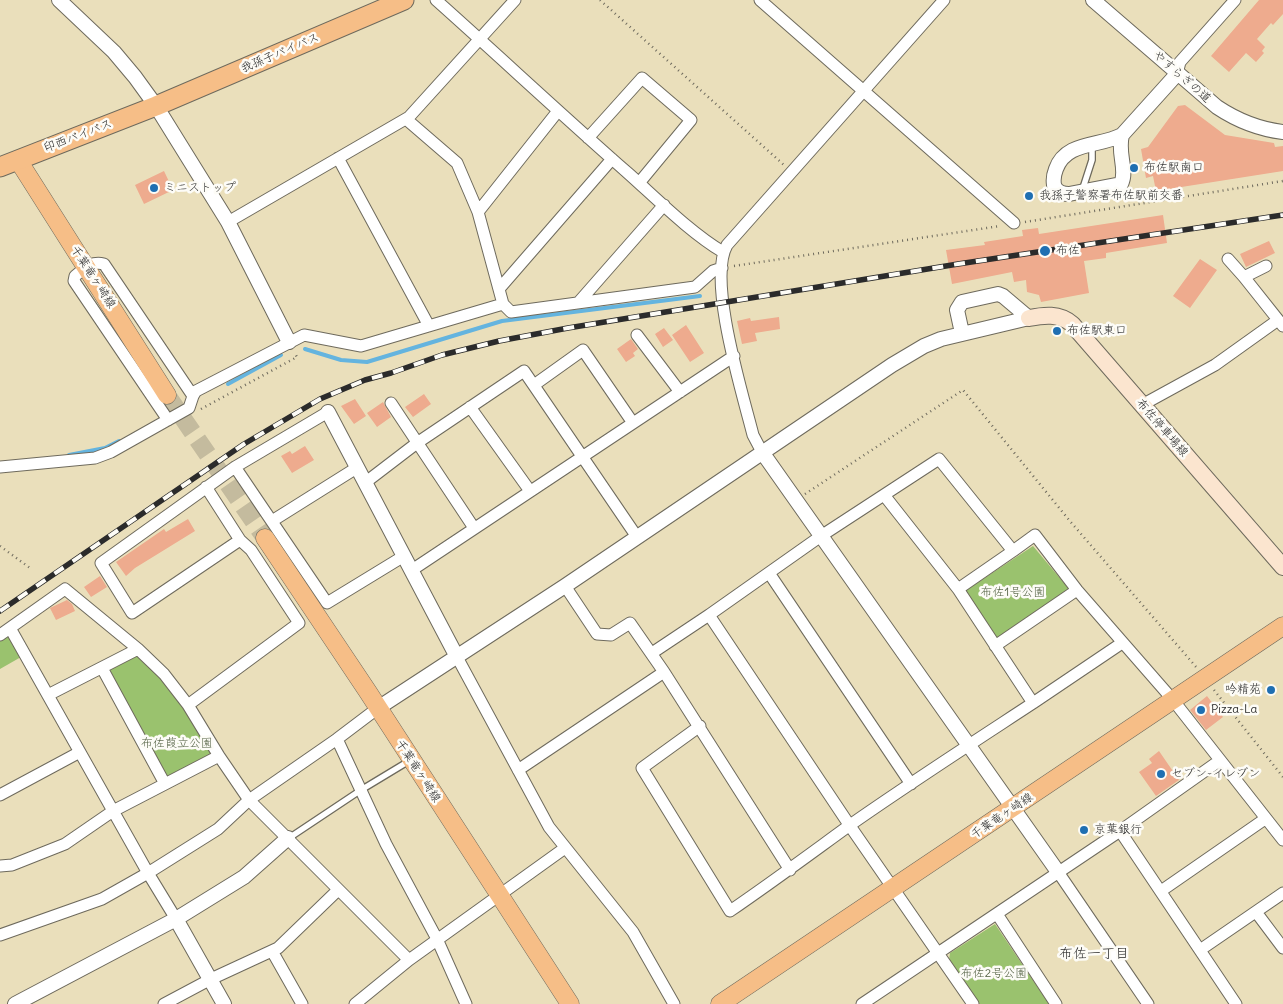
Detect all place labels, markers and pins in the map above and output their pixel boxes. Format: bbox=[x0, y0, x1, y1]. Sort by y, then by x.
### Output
place label: 布佐駅南口 bbox=[1144, 161, 1204, 175]
marker: 布佐駅南口 bbox=[1128, 162, 1140, 174]
place label: ミニストップ bbox=[164, 181, 236, 195]
marker: ミニストップ bbox=[148, 182, 160, 194]
place label: 我孫子警察署布佐駅前交番 bbox=[1039, 189, 1183, 203]
marker: 我孫子警察署布佐駅前交番 bbox=[1023, 190, 1035, 202]
marker: 布佐 bbox=[1038, 244, 1052, 258]
place label: 布佐 bbox=[1056, 244, 1080, 258]
place label: 布佐駅東口 bbox=[1067, 324, 1127, 338]
marker: 布佐駅東口 bbox=[1051, 325, 1063, 337]
place label: 吟精苑 bbox=[1225, 683, 1261, 697]
marker: 吟精苑 bbox=[1265, 684, 1277, 696]
place label: Pizza-La bbox=[1211, 703, 1257, 717]
marker: Pizza-La bbox=[1195, 704, 1207, 716]
place label: セブン-イレブン bbox=[1171, 767, 1260, 781]
marker: セブン-イレブン bbox=[1155, 768, 1167, 780]
place label: 京葉銀行 bbox=[1094, 823, 1142, 837]
marker: 京葉銀行 bbox=[1078, 824, 1090, 836]

